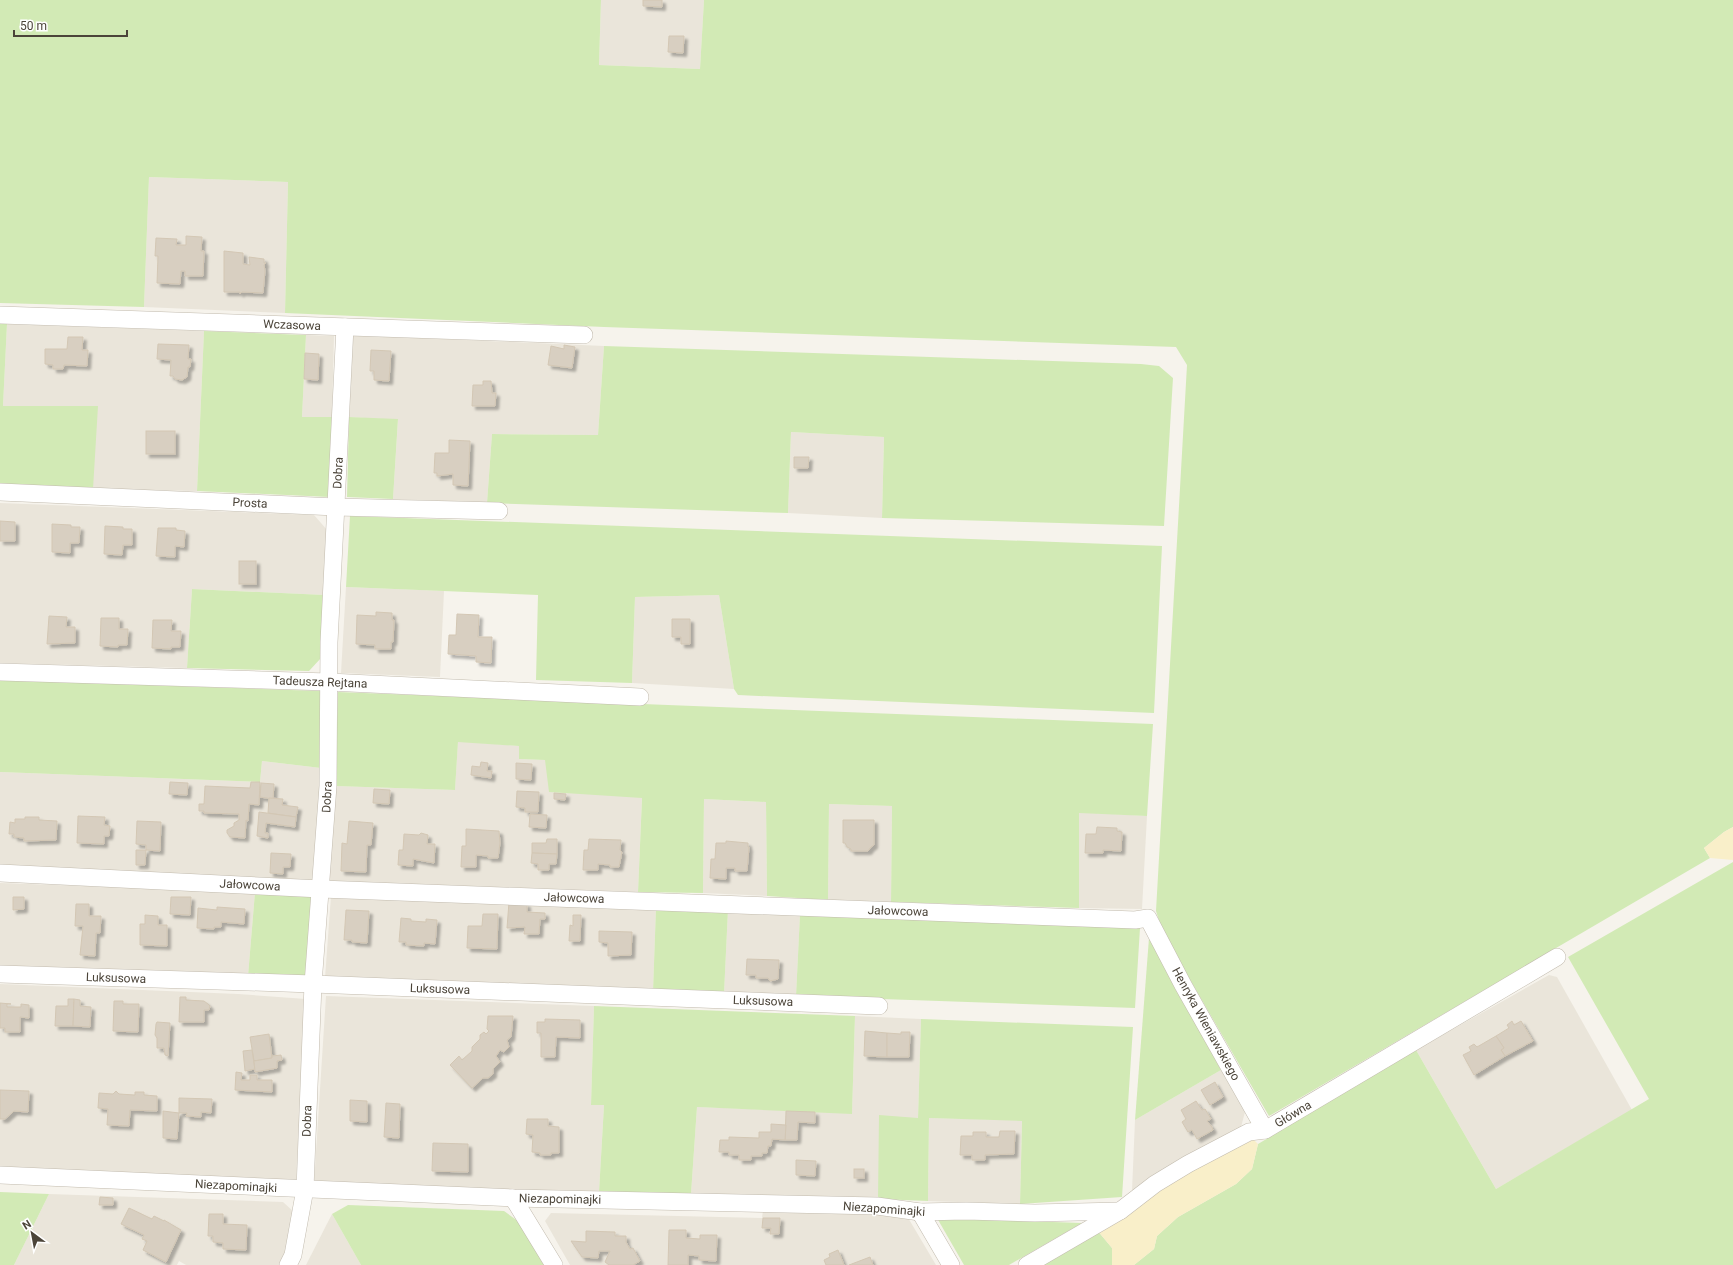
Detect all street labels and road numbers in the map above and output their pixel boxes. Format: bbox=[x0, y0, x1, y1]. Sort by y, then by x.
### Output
street label: Wczasowa bbox=[263, 317, 321, 333]
street label: Dobra bbox=[330, 457, 346, 489]
street label: Prosta bbox=[232, 495, 268, 511]
street label: Tadeusza Rejtana bbox=[272, 673, 368, 691]
street label: Dobra bbox=[319, 781, 335, 813]
street label: Jałowcowa bbox=[219, 876, 281, 894]
street label: Jałowcowa bbox=[543, 890, 605, 906]
street label: Jałowcowa bbox=[867, 903, 929, 919]
street label: Henryka Wieniawskiego bbox=[1169, 965, 1243, 1083]
street label: Luksusowa bbox=[86, 970, 146, 986]
street label: Luksusowa bbox=[410, 981, 470, 997]
street label: Luksusowa bbox=[733, 993, 793, 1009]
street label: Główna bbox=[1272, 1098, 1314, 1130]
street label: Dobra bbox=[299, 1105, 315, 1137]
street label: Niezapominajki bbox=[195, 1177, 278, 1195]
street label: Niezapominajki bbox=[519, 1191, 601, 1207]
street label: Niezapominajki bbox=[842, 1199, 926, 1219]

